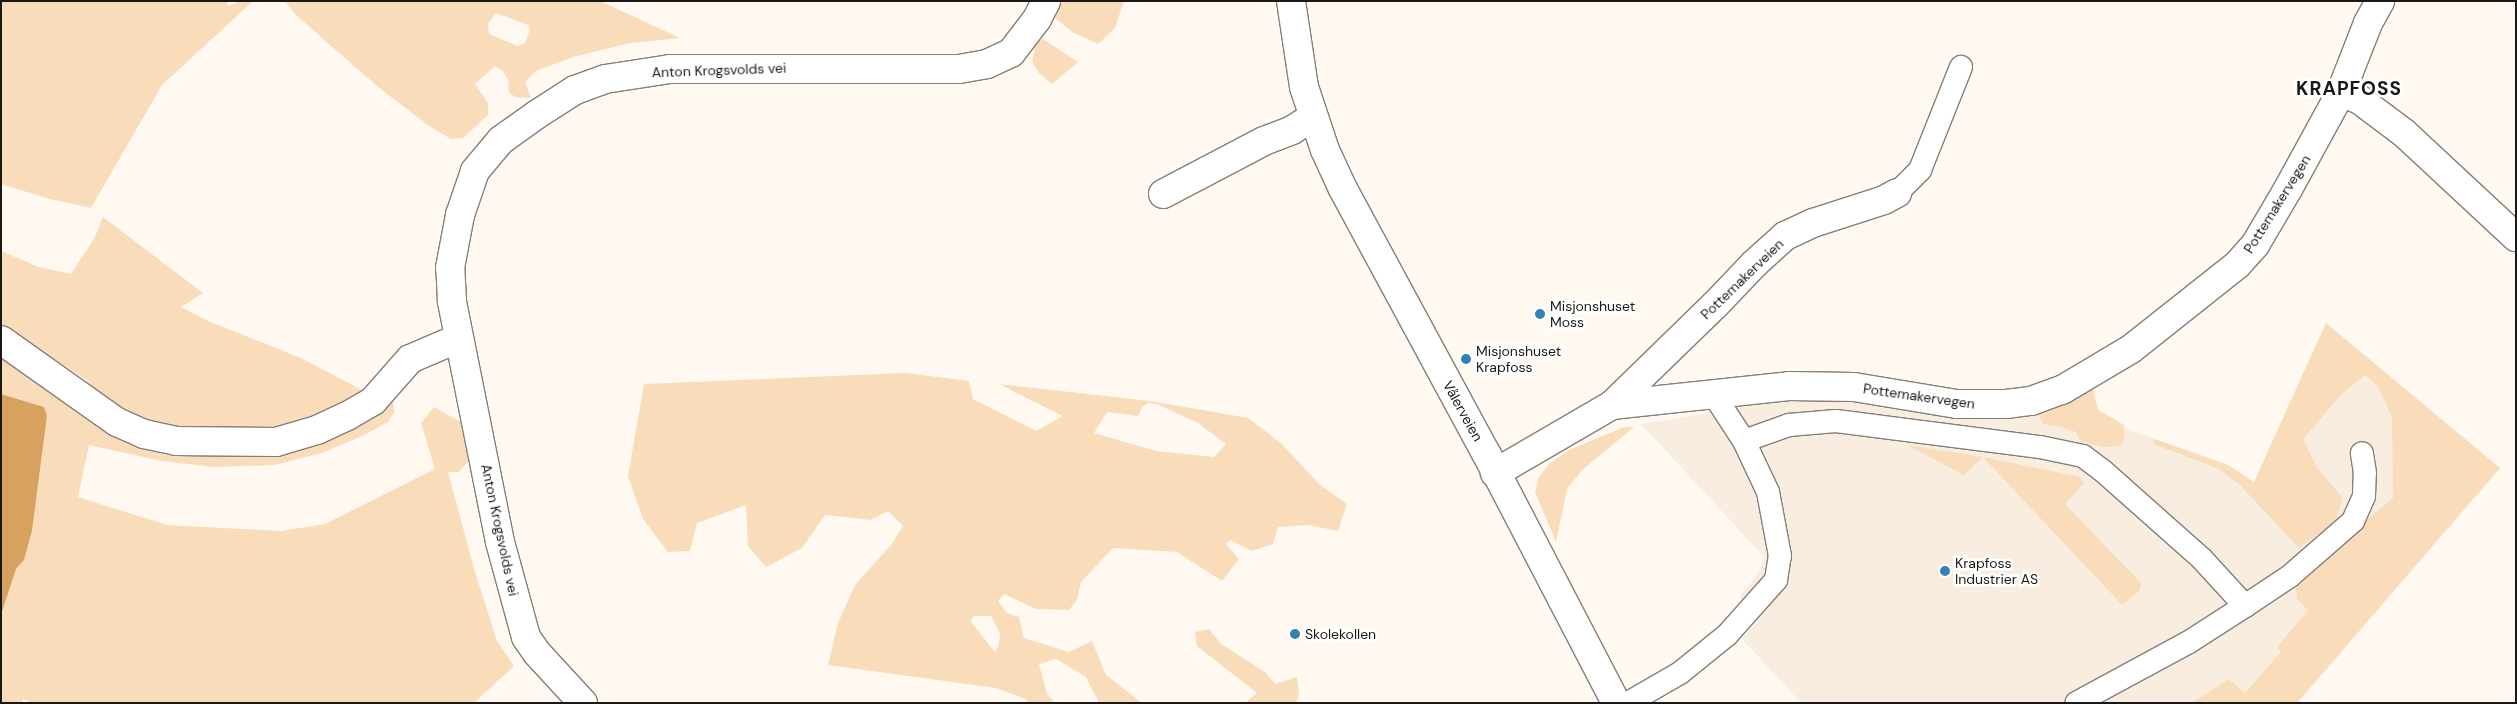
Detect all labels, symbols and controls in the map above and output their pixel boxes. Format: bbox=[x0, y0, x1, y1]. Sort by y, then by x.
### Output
street label: Anton Krogsvolds vei bbox=[651, 59, 787, 81]
district label: KRAPFOSS bbox=[2295, 78, 2403, 100]
street label: Pottemakervegen bbox=[2240, 152, 2314, 256]
street label: Pottemakerveien bbox=[1697, 235, 1787, 323]
place label: Misjonshuset Moss bbox=[1550, 298, 1635, 331]
marker: Misjonshuset Moss bbox=[1534, 308, 1546, 320]
place label: Misjonshuset Krapfoss bbox=[1476, 343, 1561, 376]
marker: Misjonshuset Krapfoss bbox=[1460, 353, 1472, 365]
street label: Vålerveien bbox=[1439, 378, 1487, 444]
street label: Pottemakervegen bbox=[1862, 380, 1976, 412]
street label: Anton Krogsvolds vei bbox=[478, 462, 522, 598]
place label: Krapfoss Industrier AS bbox=[1955, 555, 2038, 588]
marker: Krapfoss Industrier AS bbox=[1939, 565, 1951, 577]
place label: Skolekollen bbox=[1305, 626, 1376, 642]
marker: Skolekollen bbox=[1289, 628, 1301, 640]

